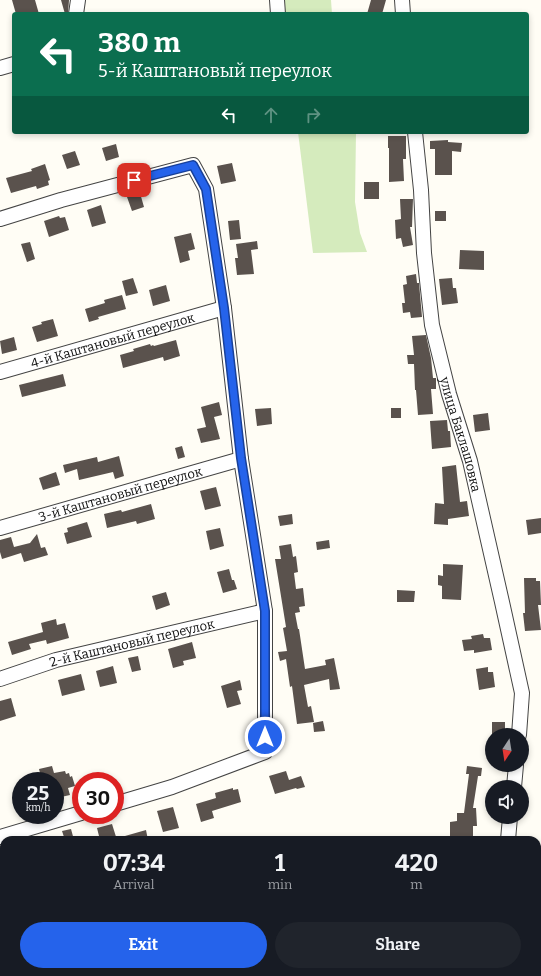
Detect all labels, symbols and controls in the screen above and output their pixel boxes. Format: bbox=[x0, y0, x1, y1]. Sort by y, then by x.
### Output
text: 380 m bbox=[98, 26, 181, 59]
icon: left bbox=[32, 28, 84, 80]
text: 5-й Каштановый переулок bbox=[98, 60, 332, 82]
icon: left bbox=[218, 104, 240, 126]
icon: ahead bbox=[260, 104, 282, 126]
icon: right bbox=[302, 104, 324, 126]
pin bbox=[117, 163, 151, 197]
icon: arrive bbox=[123, 169, 145, 191]
street label: 4-й Каштановый переулок bbox=[29, 310, 197, 371]
street label: улица Баклашовка bbox=[437, 374, 484, 493]
street label: 3-й Каштановый переулок bbox=[37, 463, 204, 525]
street label: 2-й Каштановый переулок bbox=[47, 616, 216, 670]
position arrow bbox=[244, 716, 286, 758]
north arrow bbox=[485, 728, 529, 772]
map controls bbox=[485, 728, 529, 824]
speed limit sign: 30 bbox=[72, 772, 124, 824]
button: sound bbox=[485, 780, 529, 824]
text: 25 bbox=[27, 781, 49, 805]
text: km/h bbox=[26, 802, 50, 814]
text: 07:34 bbox=[103, 849, 165, 877]
text: 1 bbox=[275, 849, 285, 877]
text: 420 bbox=[395, 849, 438, 877]
text: Arrival bbox=[113, 877, 154, 892]
text: min bbox=[268, 877, 292, 892]
text: m bbox=[410, 877, 423, 892]
button: Exit bbox=[20, 922, 267, 968]
button: Share bbox=[275, 922, 521, 968]

